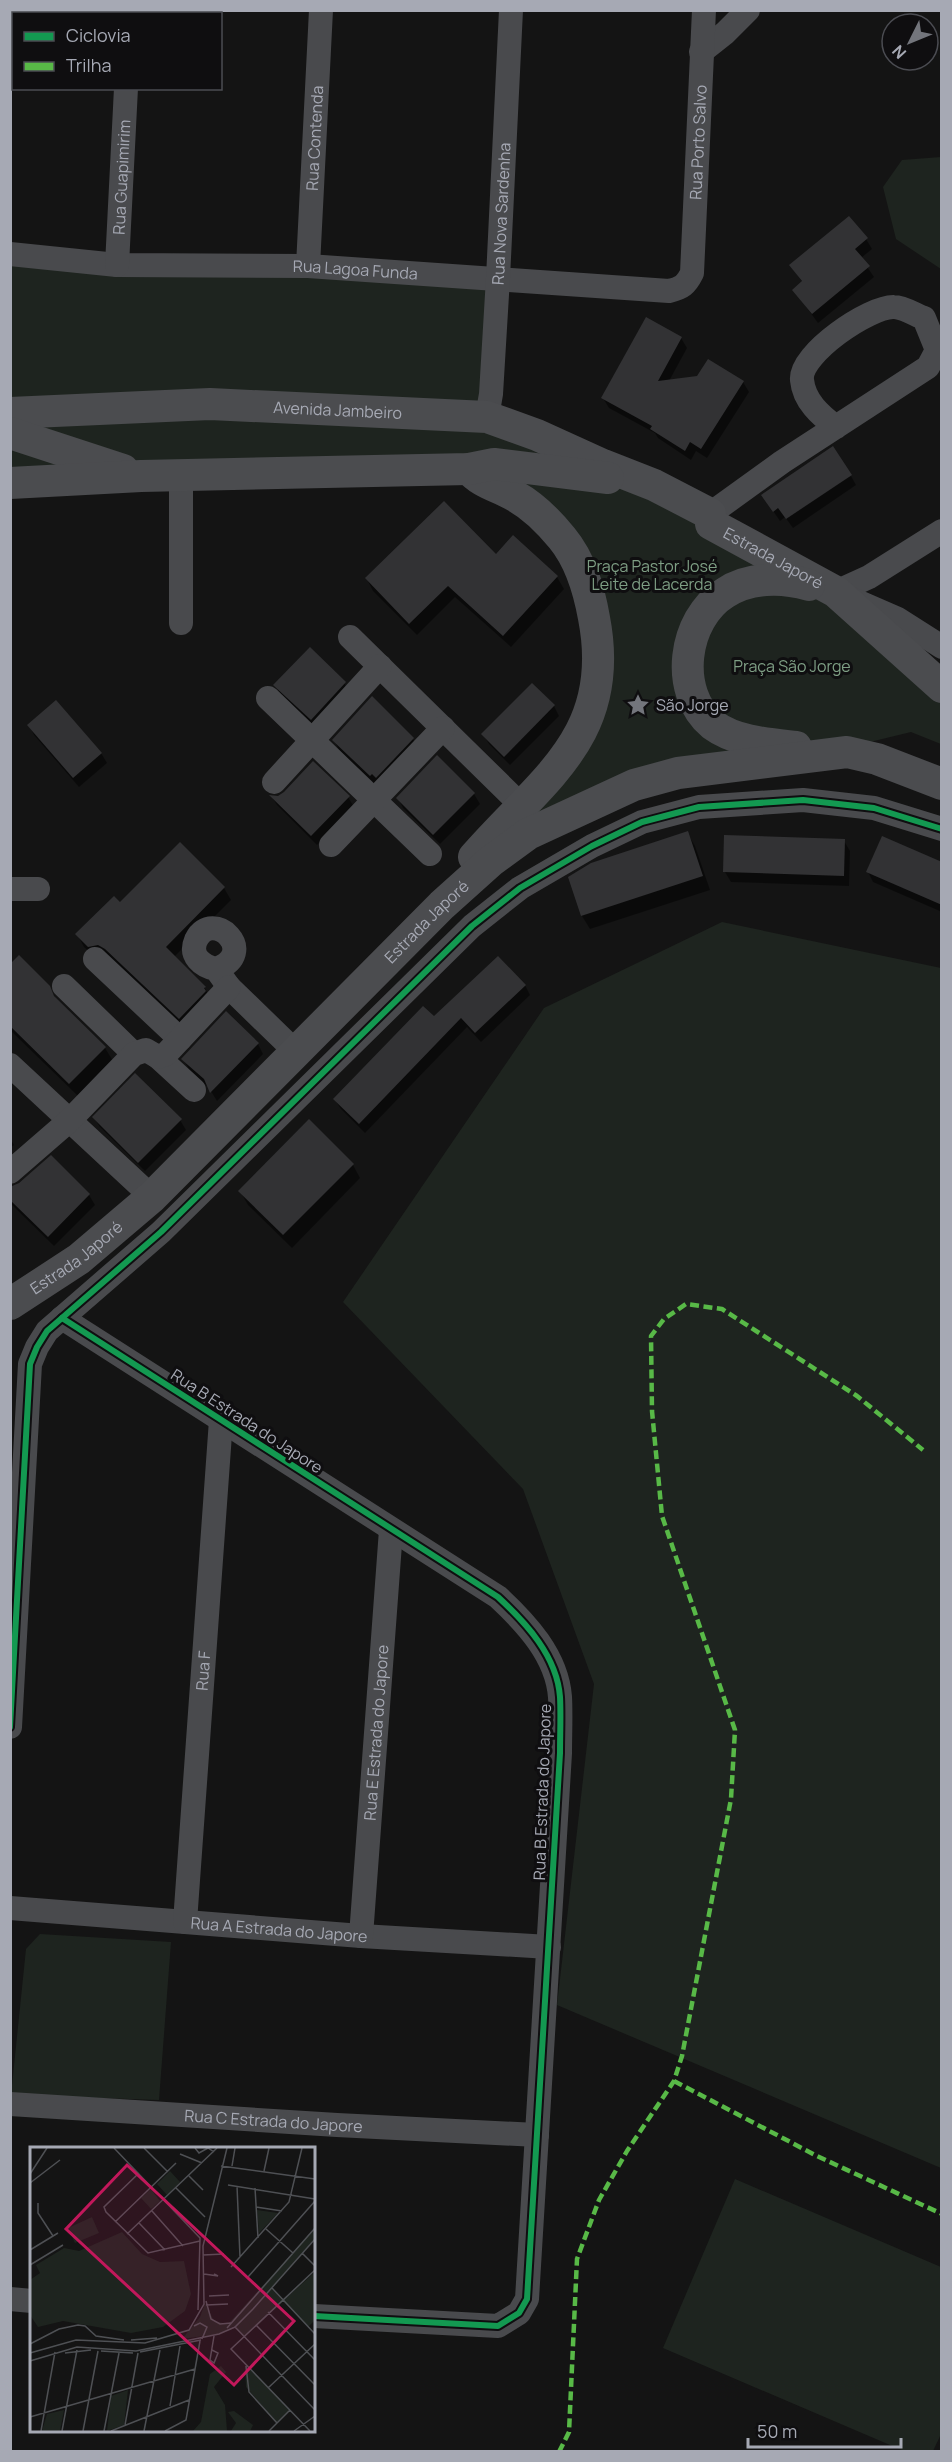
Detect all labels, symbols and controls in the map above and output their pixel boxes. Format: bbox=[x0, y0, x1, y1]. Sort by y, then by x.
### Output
legend bbox=[12, 12, 222, 90]
north arrow bbox=[880, 12, 940, 72]
text: Ciclovia bbox=[66, 23, 131, 47]
text: N bbox=[887, 41, 911, 64]
text: Trilha bbox=[66, 53, 111, 77]
street label: Rua Porto Salvo bbox=[684, 84, 712, 200]
street label: Rua Contenda bbox=[301, 85, 328, 191]
street label: Rua Guapimirim bbox=[108, 119, 135, 235]
street label: Rua Nova Sardenha bbox=[487, 142, 516, 285]
street label: Rua Lagoa Funda bbox=[293, 255, 419, 285]
street label: Avenida Jambeiro bbox=[273, 396, 403, 424]
street label: Estrada Japoré bbox=[720, 522, 827, 594]
park label: Praça Pastor José Leite de Lacerda bbox=[587, 555, 717, 595]
park label: Praça São Jorge bbox=[733, 655, 851, 677]
place icon: São Jorge bbox=[625, 692, 651, 718]
place label: São Jorge bbox=[656, 694, 729, 716]
street label: Estrada Japoré bbox=[379, 875, 473, 968]
street label: Estrada Japoré bbox=[26, 1216, 127, 1299]
street label: Rua B Estrada do Japore bbox=[167, 1364, 327, 1478]
street label: Rua E Estrada do Japore bbox=[359, 1644, 393, 1821]
street label: Rua F bbox=[191, 1650, 215, 1691]
street label: Rua B Estrada do Japore bbox=[528, 1703, 556, 1881]
street label: Rua A Estrada do Japore bbox=[190, 1911, 368, 1947]
street label: Rua C Estrada do Japore bbox=[184, 2104, 363, 2137]
inset map bbox=[30, 2147, 315, 2432]
scale bar bbox=[748, 2411, 901, 2449]
text: 50 m bbox=[757, 2419, 797, 2443]

